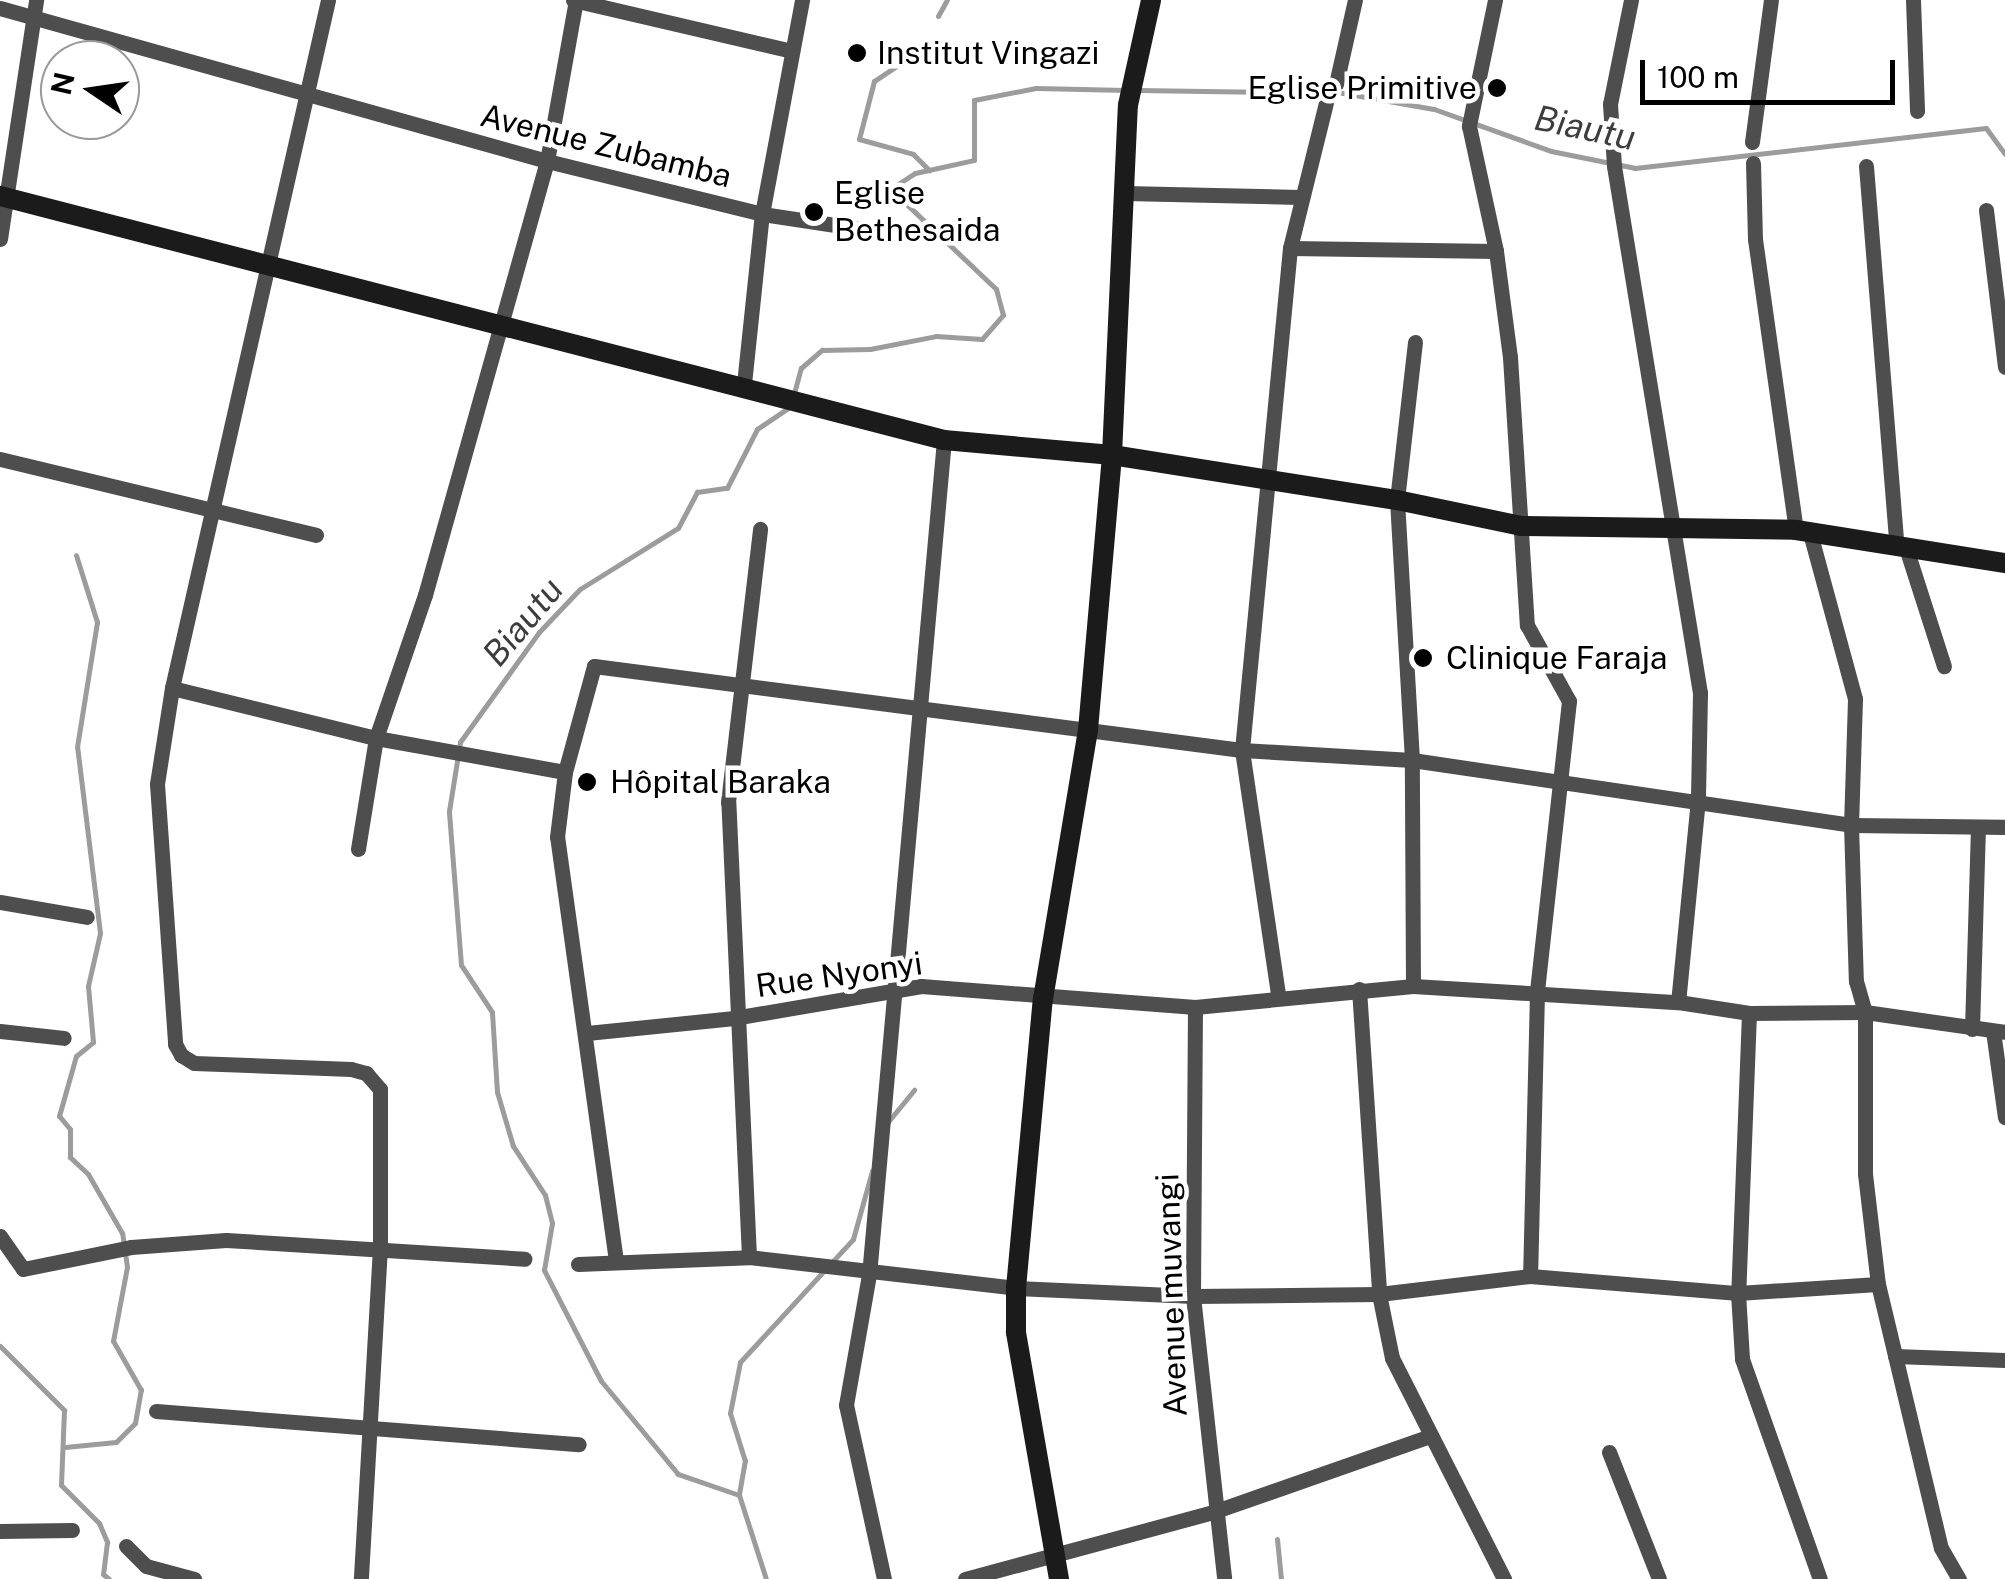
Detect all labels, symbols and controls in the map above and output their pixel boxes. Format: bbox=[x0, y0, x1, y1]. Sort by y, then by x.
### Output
place label: Institut Vingazi bbox=[877, 34, 1100, 72]
north arrow bbox=[40, 40, 140, 140]
scale bar bbox=[1645, 40, 1900, 102]
marker: Institut Vingazi bbox=[846, 42, 868, 64]
text: 100 m bbox=[1657, 59, 1739, 95]
text: N bbox=[44, 69, 81, 98]
place label: Eglise Primitive bbox=[1247, 69, 1477, 107]
marker: Eglise Primitive bbox=[1486, 77, 1508, 99]
street label: Avenue Zubamba bbox=[476, 96, 736, 196]
water label: Biautu bbox=[1531, 97, 1639, 159]
place label: Eglise Bethesaida bbox=[834, 175, 1001, 250]
marker: Eglise Bethesaida bbox=[803, 201, 825, 223]
water label: Biautu bbox=[474, 569, 572, 675]
place label: Clinique Faraja bbox=[1446, 639, 1668, 677]
marker: Clinique Faraja bbox=[1410, 645, 1436, 671]
place label: Hôpital Baraka bbox=[610, 763, 831, 801]
marker: Hôpital Baraka bbox=[574, 769, 600, 795]
street label: Rue Nyonyi bbox=[753, 944, 925, 1006]
street label: Avenue muvangi bbox=[1149, 1173, 1195, 1417]

